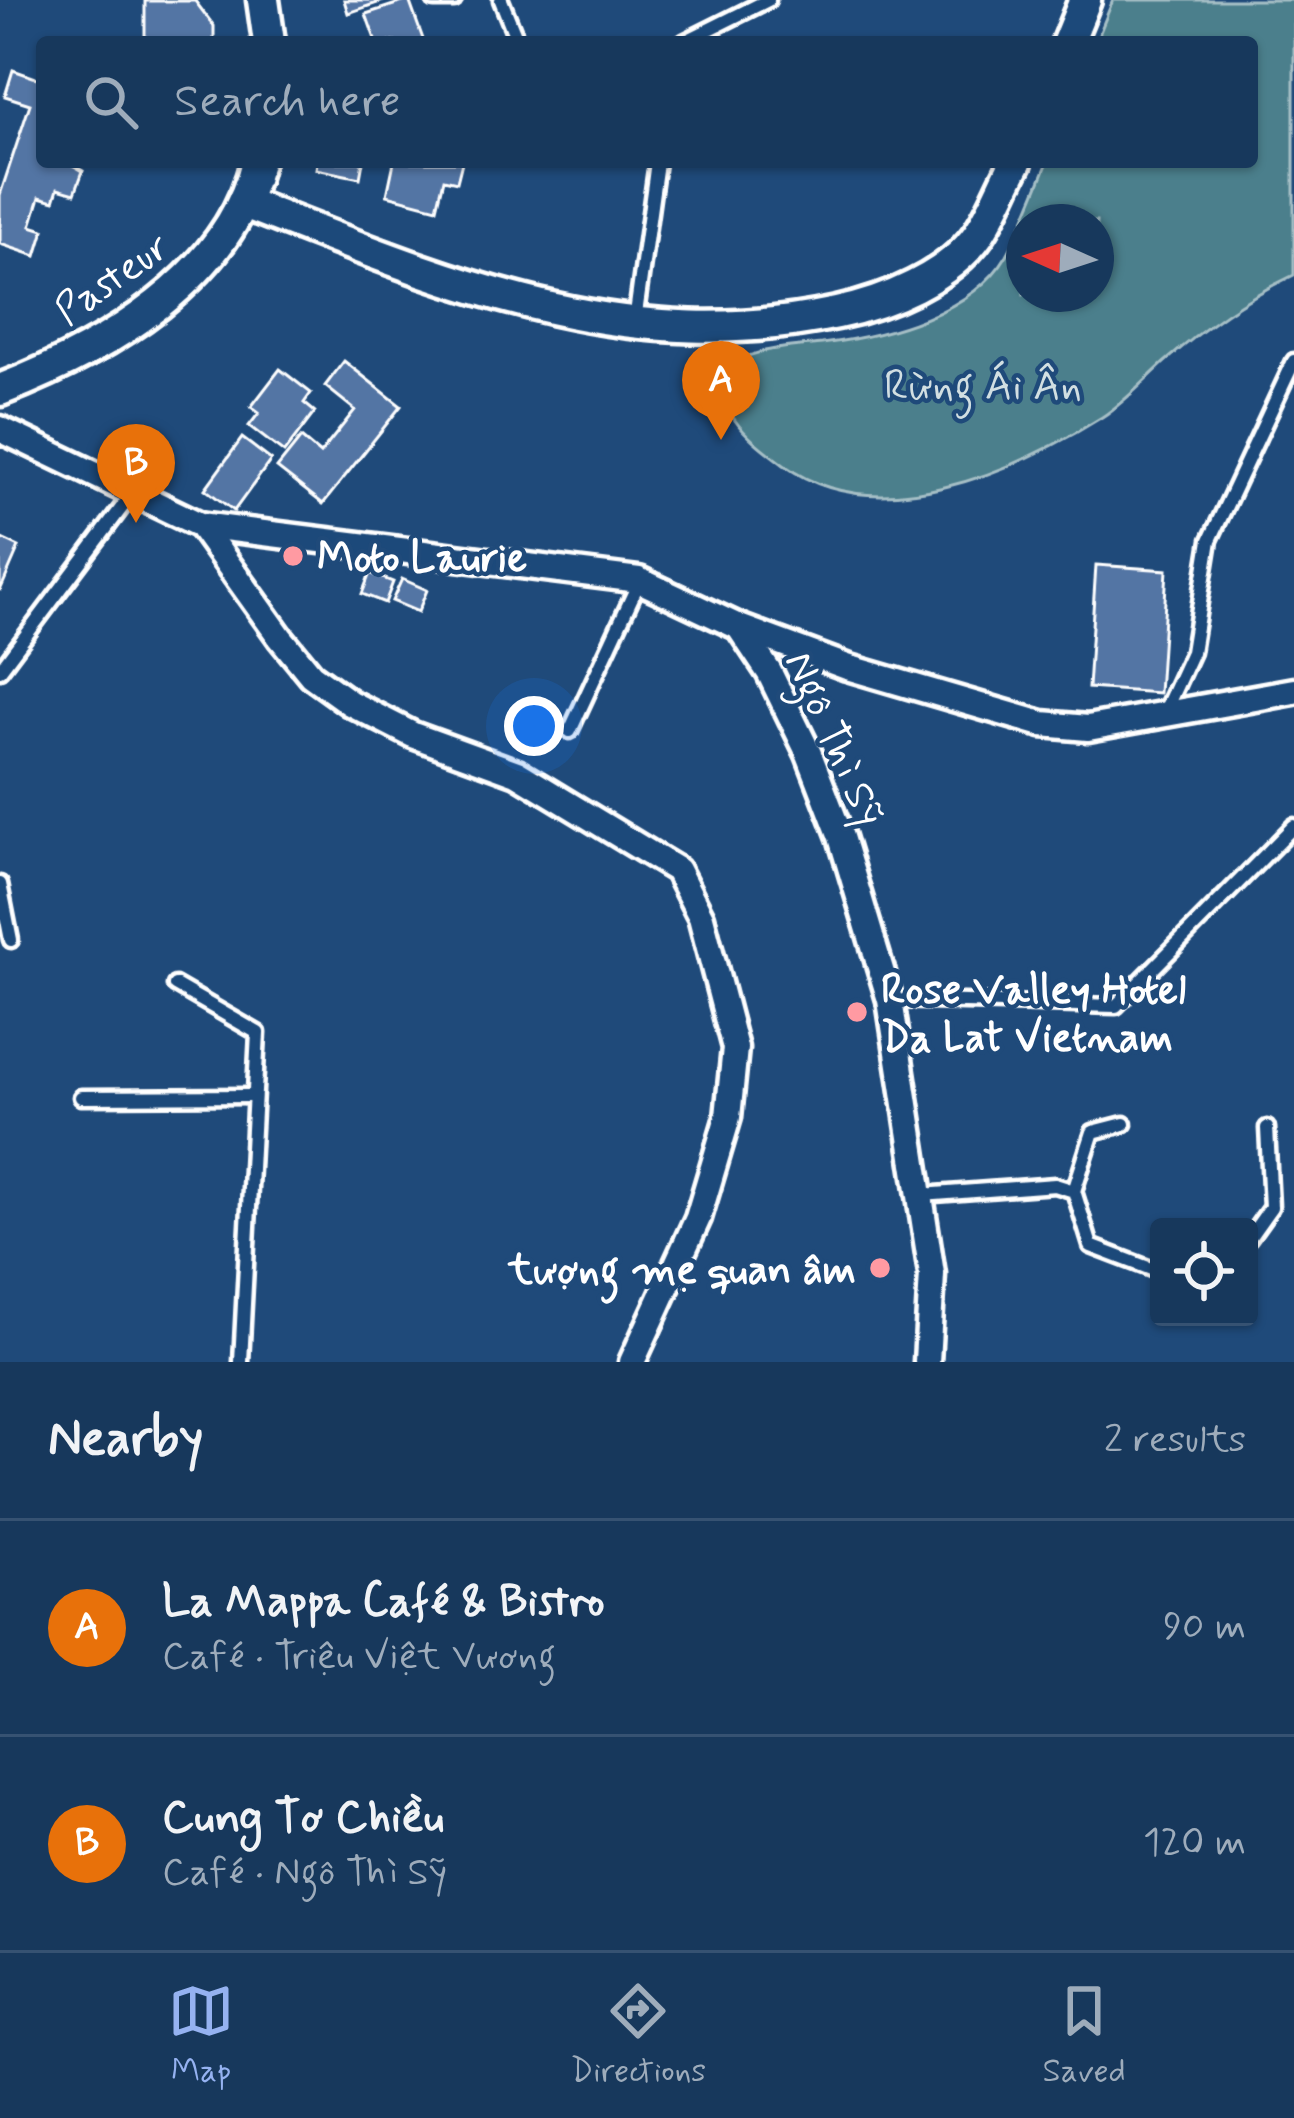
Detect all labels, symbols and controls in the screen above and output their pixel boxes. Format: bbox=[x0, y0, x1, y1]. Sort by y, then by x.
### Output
search box bbox=[36, 36, 1258, 168]
icon: search bbox=[78, 69, 144, 135]
text: Search here bbox=[174, 73, 401, 132]
north arrow bbox=[1006, 204, 1114, 312]
street label: Pasteur bbox=[45, 220, 181, 339]
pin: A bbox=[682, 341, 760, 440]
park label: Rừng Ái Ân bbox=[884, 360, 1082, 419]
pin: B bbox=[97, 424, 175, 523]
place label: Moto Laurie bbox=[317, 532, 527, 587]
marker: Moto Laurie bbox=[280, 543, 306, 569]
street label: Ngô Thì Sỹ bbox=[766, 643, 896, 837]
your location bbox=[504, 696, 564, 756]
place label: Rose Valley Hotel Da Lat Vietnam bbox=[881, 964, 1186, 1067]
marker: Rose Valley Hotel Da Lat Vietnam bbox=[844, 999, 870, 1025]
map controls bbox=[1150, 1218, 1258, 1326]
button: locate bbox=[1150, 1218, 1258, 1326]
place label: tượng mẹ quan âm bbox=[507, 1244, 856, 1304]
marker: tượng mẹ quan âm bbox=[867, 1255, 893, 1281]
text: Nearby bbox=[48, 1407, 203, 1473]
text: 2 results bbox=[1104, 1415, 1246, 1466]
text: La Mappa Café & Bistro bbox=[162, 1573, 605, 1632]
text: A bbox=[74, 1602, 100, 1653]
text: 90 m bbox=[1163, 1602, 1246, 1653]
text: Café · Triệu Việt Vương bbox=[162, 1632, 556, 1683]
text: Cung Tơ Chiều bbox=[162, 1789, 444, 1848]
text: B bbox=[75, 1818, 99, 1869]
text: 120 m bbox=[1143, 1818, 1246, 1869]
text: Café · Ngô Thì Sỹ bbox=[162, 1848, 447, 1899]
tab: Map bbox=[168, 1978, 234, 2094]
tab: Directions bbox=[570, 1978, 706, 2094]
tab: Saved bbox=[1042, 1978, 1126, 2094]

